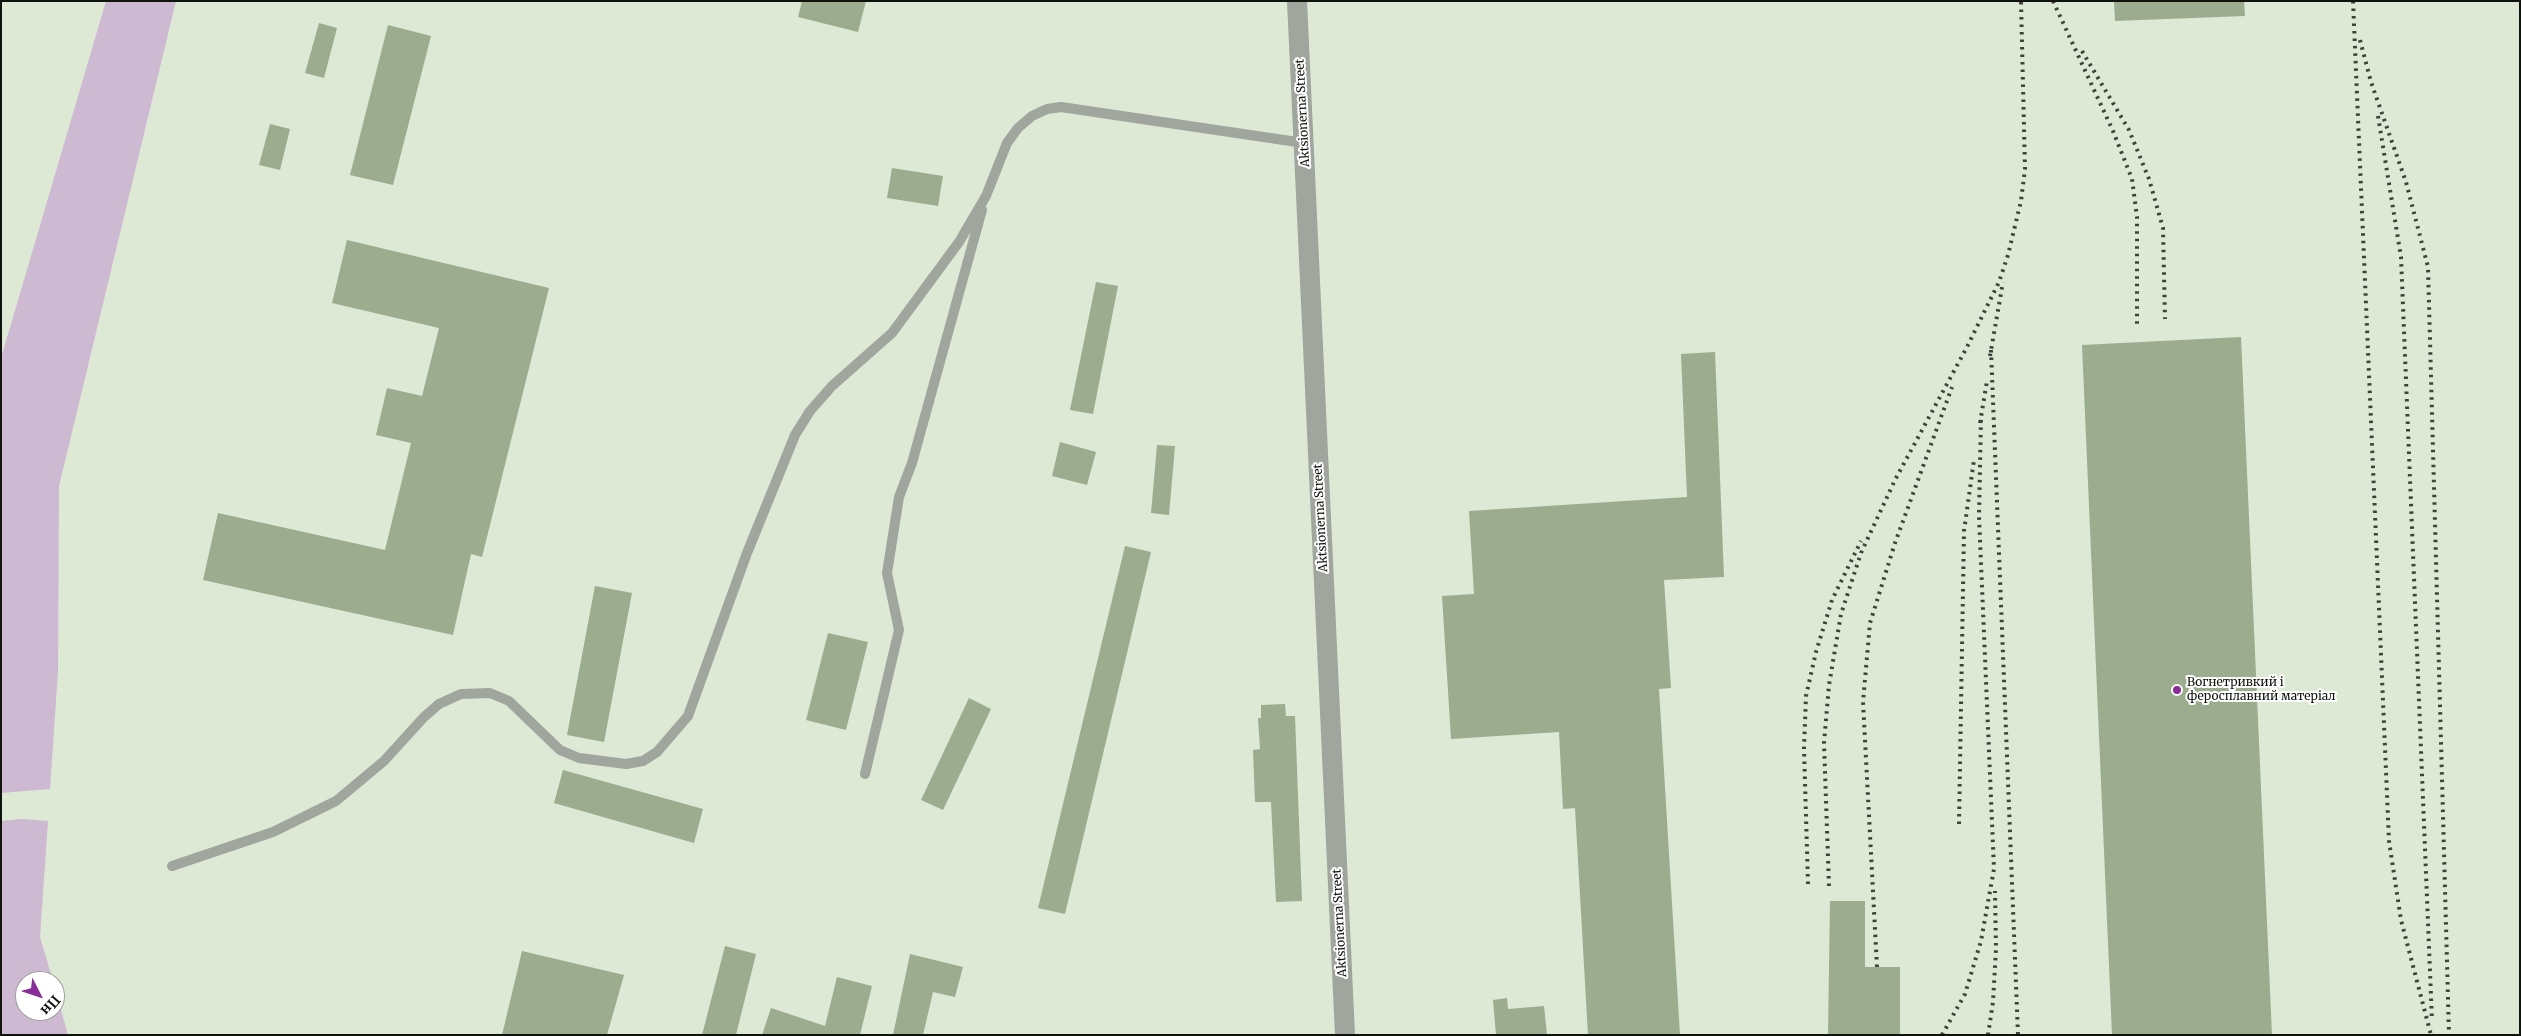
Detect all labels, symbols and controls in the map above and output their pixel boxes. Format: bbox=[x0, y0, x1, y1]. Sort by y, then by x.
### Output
street label: Aktsionerna Street bbox=[1293, 58, 1313, 168]
street label: Aktsionerna Street bbox=[1311, 463, 1331, 573]
place label: Вогнетривкий і феросплавний матеріал bbox=[2187, 676, 2336, 704]
marker: Вогнетривкий і феросплавний матеріал bbox=[2171, 684, 2183, 696]
street label: Aktsionerna Street bbox=[1330, 868, 1350, 978]
north arrow bbox=[15, 971, 65, 1021]
text: Пн bbox=[37, 991, 64, 1019]

